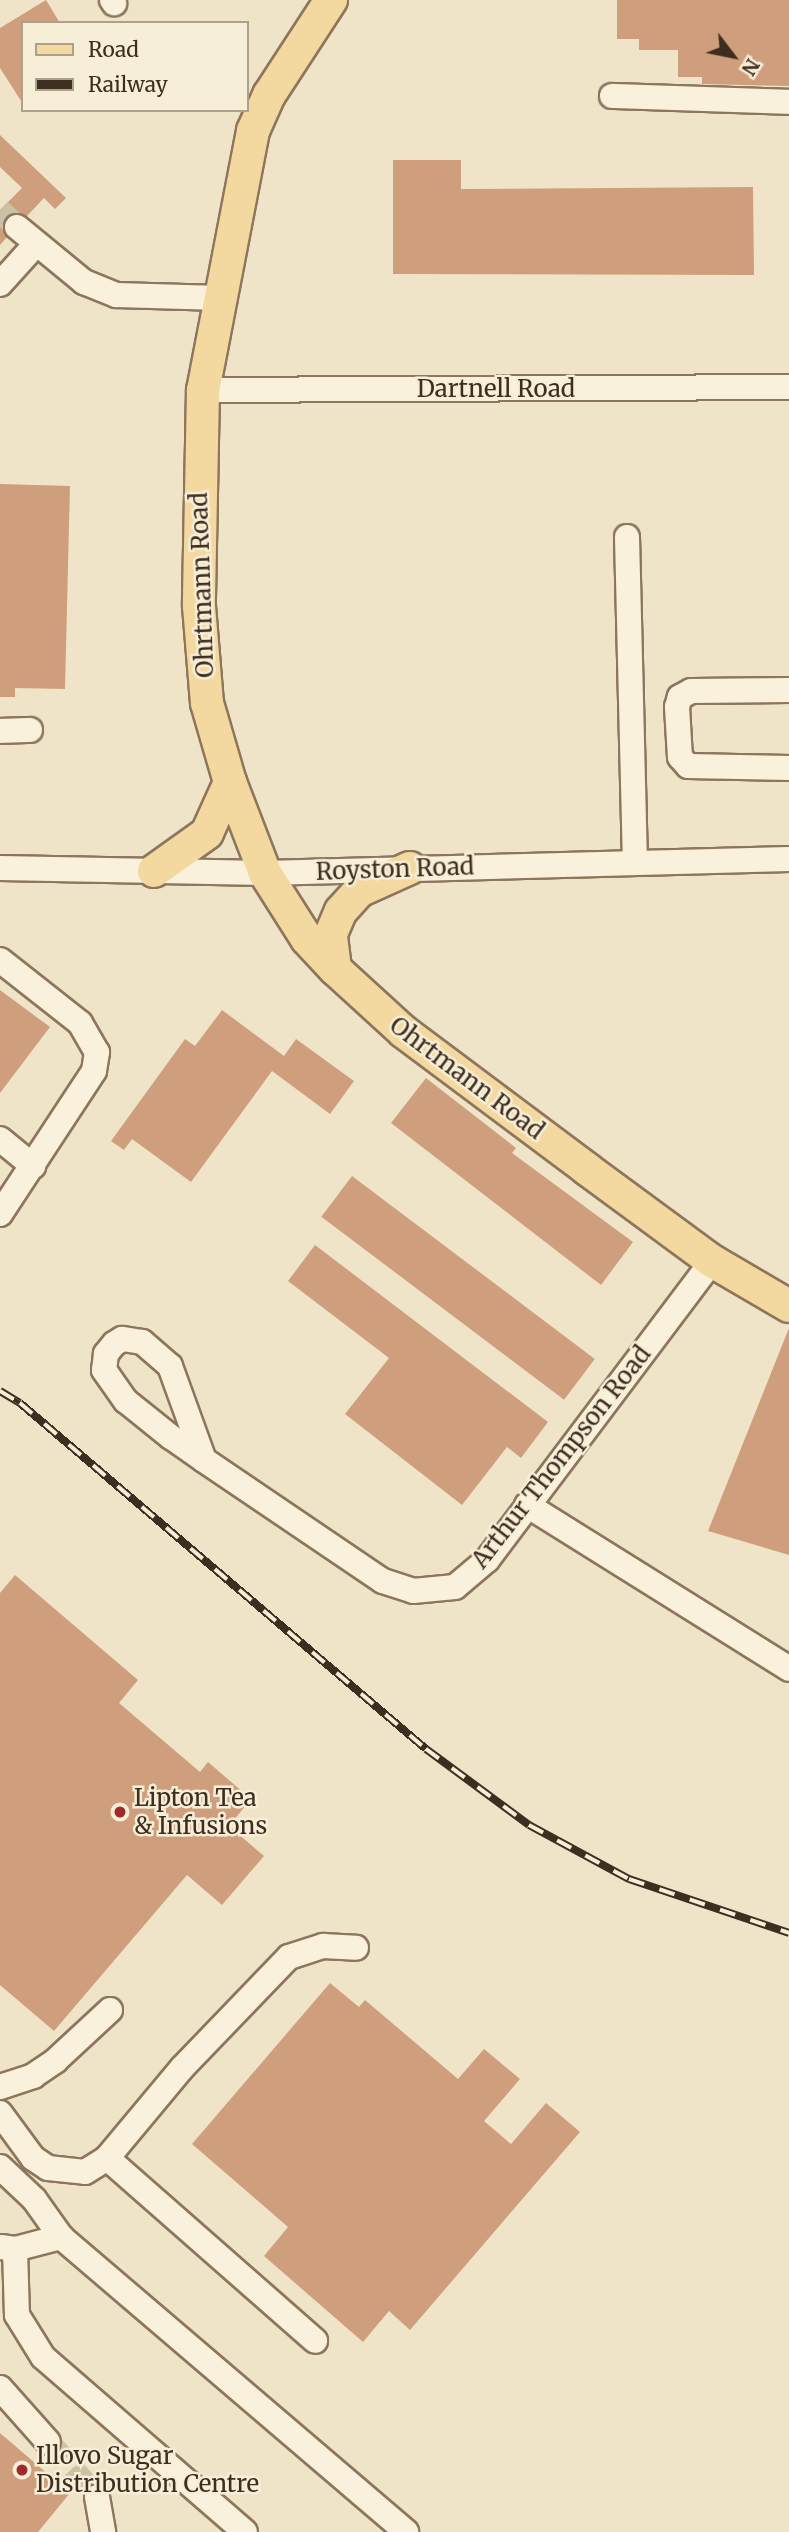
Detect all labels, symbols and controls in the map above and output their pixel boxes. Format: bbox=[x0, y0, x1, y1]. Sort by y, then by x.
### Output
legend bbox=[21, 21, 248, 112]
north arrow bbox=[698, 21, 768, 91]
text: Road bbox=[88, 36, 139, 63]
text: N bbox=[737, 54, 765, 80]
text: Railway bbox=[88, 71, 168, 98]
street label: Dartnell Road bbox=[417, 375, 575, 403]
street label: Ohrtmann Road bbox=[184, 492, 220, 678]
street label: Royston Road bbox=[315, 852, 475, 886]
street label: Ohrtmann Road bbox=[384, 1011, 550, 1145]
street label: Arthur Thompson Road bbox=[465, 1340, 657, 1574]
place label: Lipton Tea & Infusions bbox=[134, 1784, 267, 1840]
marker: Lipton Tea & Infusions bbox=[112, 1804, 128, 1820]
place label: Illovo Sugar Distribution Centre bbox=[36, 2442, 259, 2498]
marker: Illovo Sugar Distribution Centre bbox=[14, 2462, 30, 2478]

